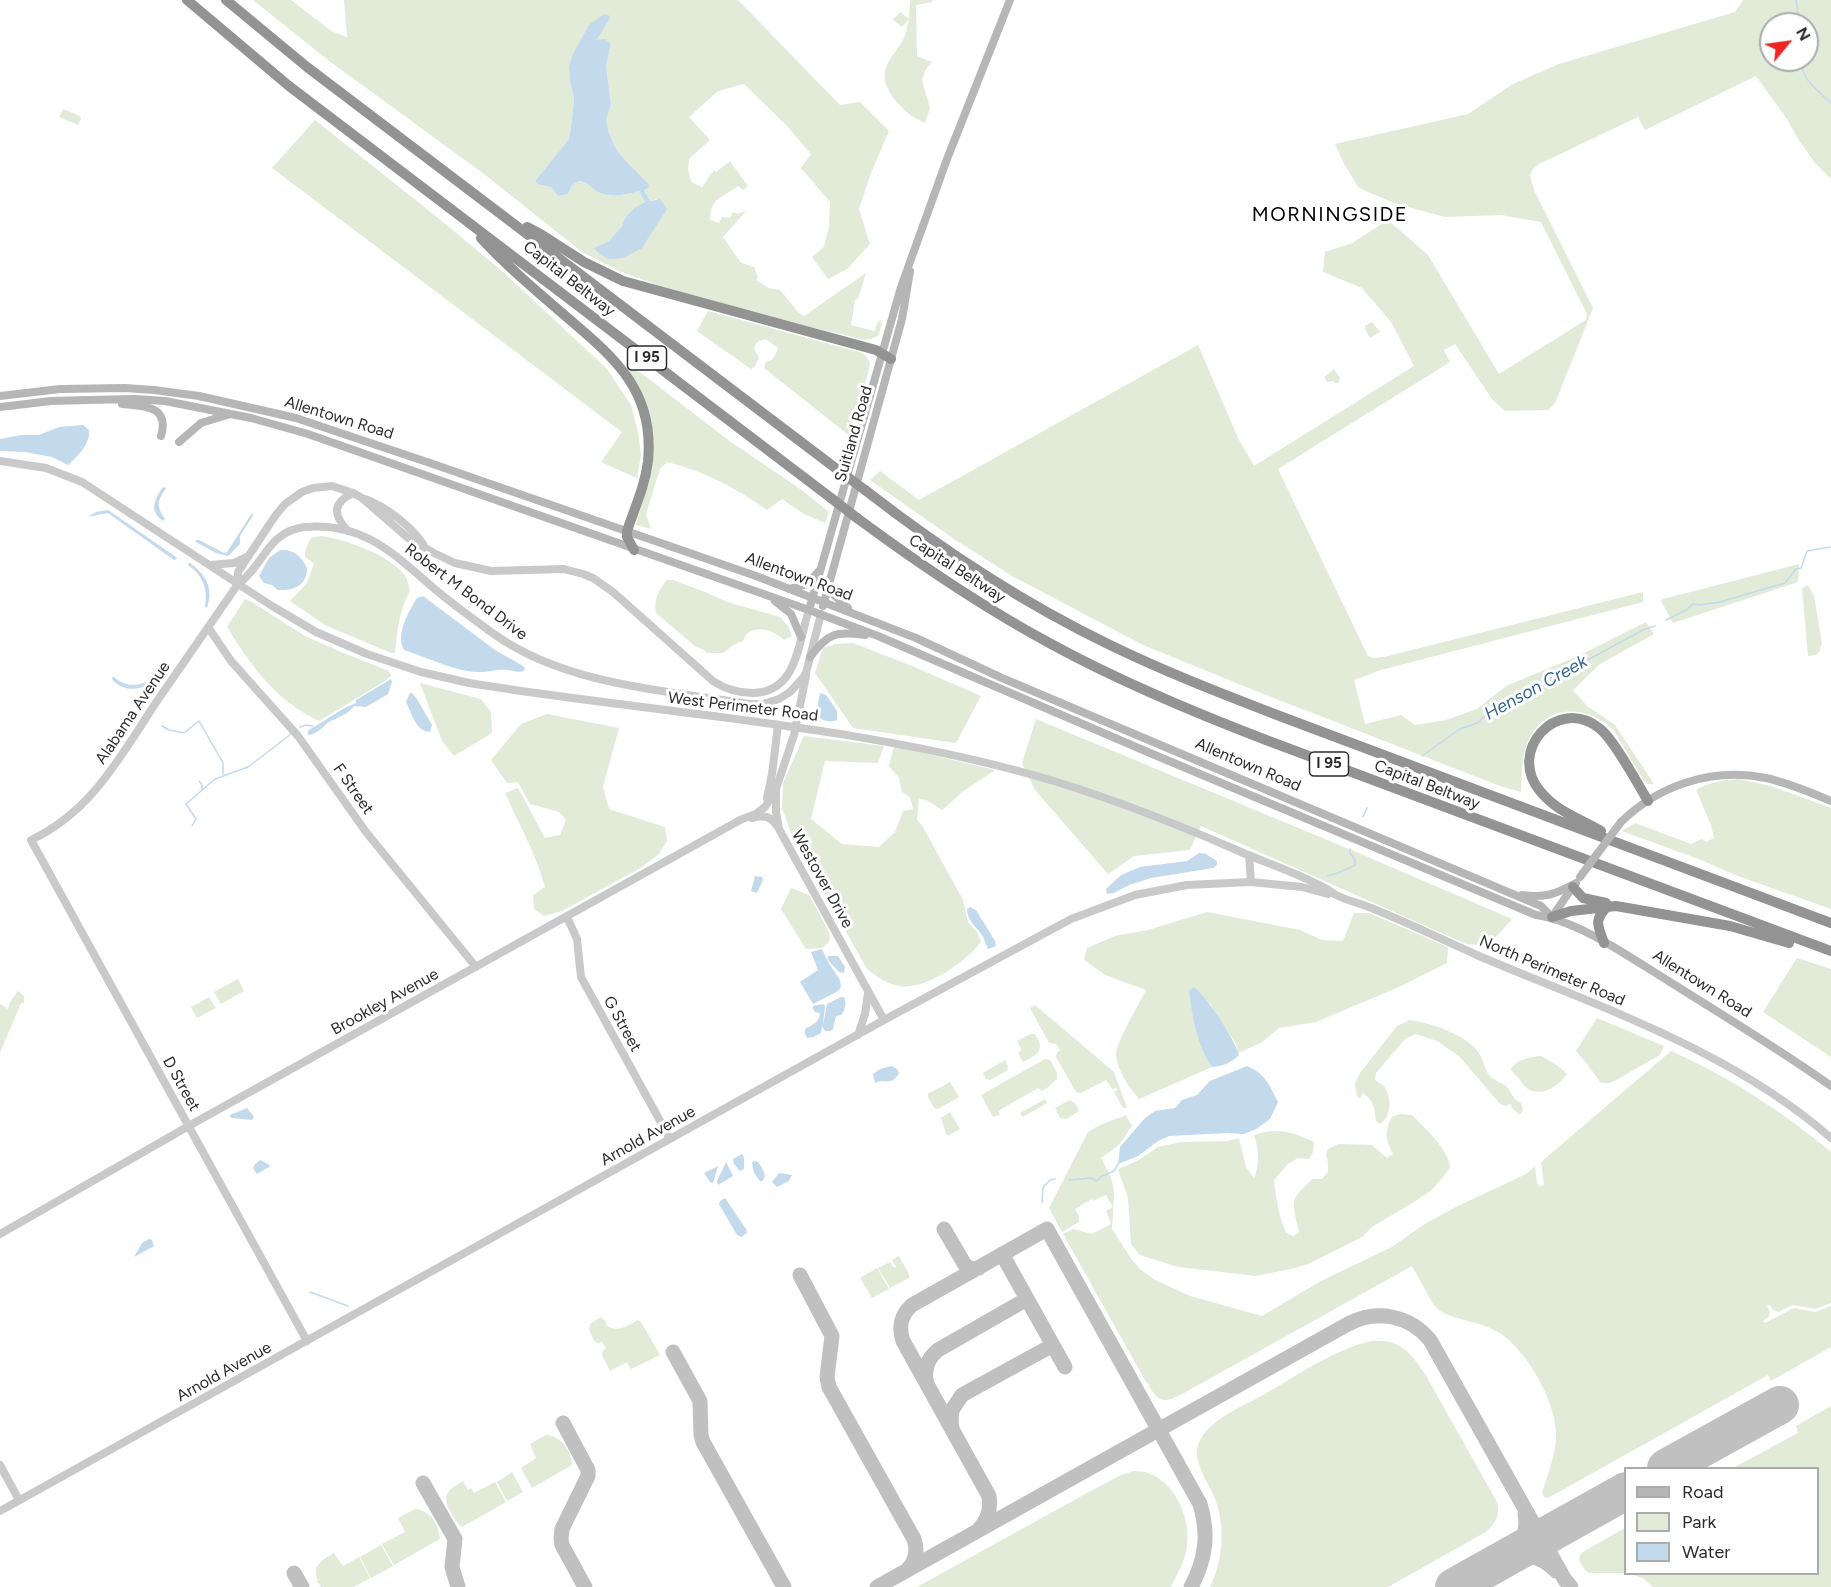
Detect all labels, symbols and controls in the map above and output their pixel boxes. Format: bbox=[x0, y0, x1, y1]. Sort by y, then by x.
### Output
north arrow bbox=[1759, 12, 1819, 72]
text: N bbox=[1792, 24, 1815, 44]
district label: MORNINGSIDE bbox=[1252, 203, 1408, 227]
street label: Capital Beltway bbox=[519, 237, 619, 321]
road number: I 95 bbox=[628, 346, 666, 370]
street label: Suitland Road bbox=[831, 384, 877, 484]
street label: Allentown Road bbox=[282, 392, 396, 444]
street label: Capital Beltway bbox=[905, 531, 1009, 607]
street label: Robert M Bond Drive bbox=[401, 540, 531, 644]
street label: Allentown Road bbox=[743, 549, 855, 605]
water label: Henson Creek bbox=[1481, 651, 1591, 725]
street label: Alabama Avenue bbox=[92, 658, 174, 768]
street label: West Perimeter Road bbox=[667, 688, 819, 726]
street label: Allentown Road bbox=[1192, 734, 1304, 796]
road number: I 95 bbox=[1310, 752, 1348, 776]
street label: Capital Beltway bbox=[1372, 756, 1482, 814]
street label: F Street bbox=[329, 760, 377, 818]
street label: Westover Drive bbox=[787, 827, 857, 931]
street label: North Perimeter Road bbox=[1476, 932, 1628, 1010]
street label: Allentown Road bbox=[1649, 946, 1755, 1022]
street label: Brookley Avenue bbox=[328, 965, 442, 1039]
street label: G Street bbox=[599, 993, 645, 1055]
street label: D Street bbox=[158, 1053, 204, 1115]
street label: Arnold Avenue bbox=[597, 1102, 699, 1170]
street label: Arnold Avenue bbox=[173, 1338, 275, 1406]
legend bbox=[1624, 1467, 1819, 1575]
text: Road bbox=[1682, 1481, 1723, 1503]
text: Park bbox=[1682, 1511, 1716, 1533]
text: Water bbox=[1682, 1541, 1730, 1563]

